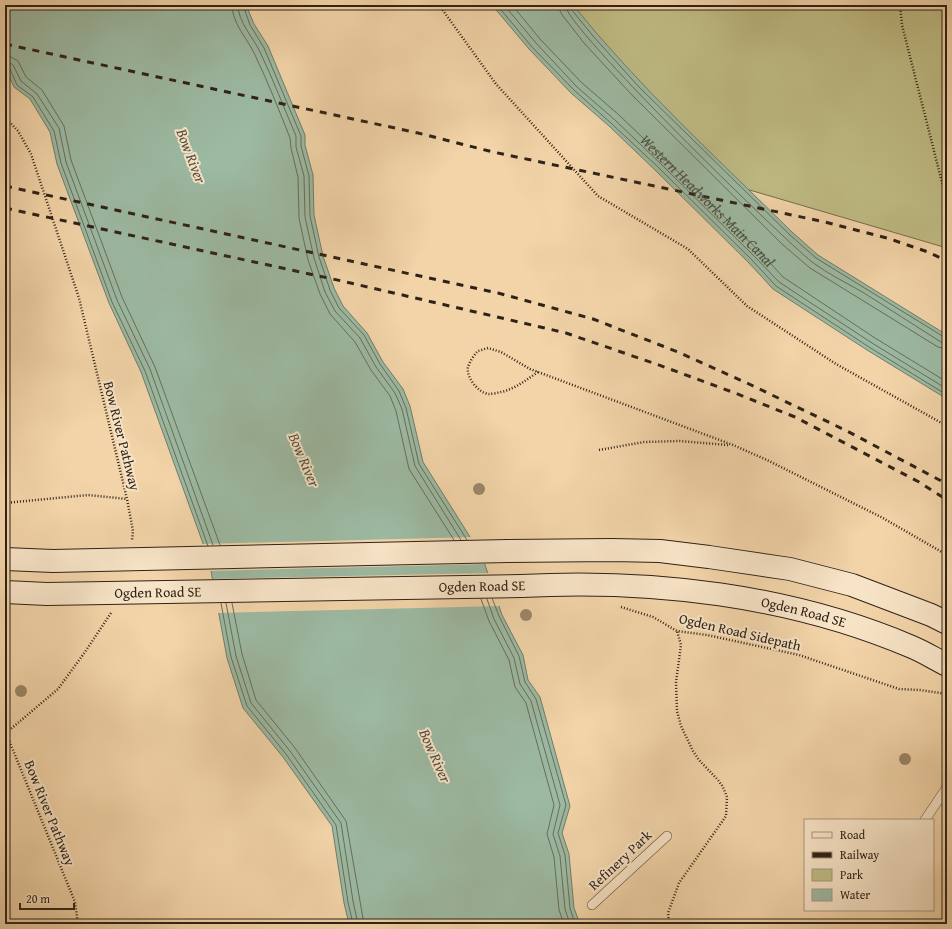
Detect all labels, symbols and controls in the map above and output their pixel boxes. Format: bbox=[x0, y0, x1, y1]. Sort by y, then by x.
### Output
water label: Bow River bbox=[171, 125, 212, 186]
water label: Western Headworks Main Canal bbox=[636, 130, 780, 272]
street label: Bow River Pathway bbox=[99, 379, 145, 493]
water label: Bow River bbox=[283, 429, 325, 490]
street label: Ogden Road SE bbox=[438, 575, 526, 597]
street label: Ogden Road SE bbox=[114, 581, 202, 603]
street label: Ogden Road SE bbox=[760, 592, 849, 632]
street label: Ogden Road Sidepath bbox=[677, 608, 803, 656]
water label: Bow River bbox=[414, 725, 457, 786]
street label: Bow River Pathway bbox=[20, 757, 80, 869]
legend bbox=[804, 819, 934, 911]
street label: Refinery Park bbox=[584, 825, 657, 895]
text: Road bbox=[840, 826, 866, 843]
text: Railway bbox=[840, 846, 879, 863]
text: Park bbox=[840, 866, 864, 883]
scale bar bbox=[20, 885, 74, 911]
text: Water bbox=[840, 886, 870, 903]
text: 20 m bbox=[26, 890, 50, 907]

